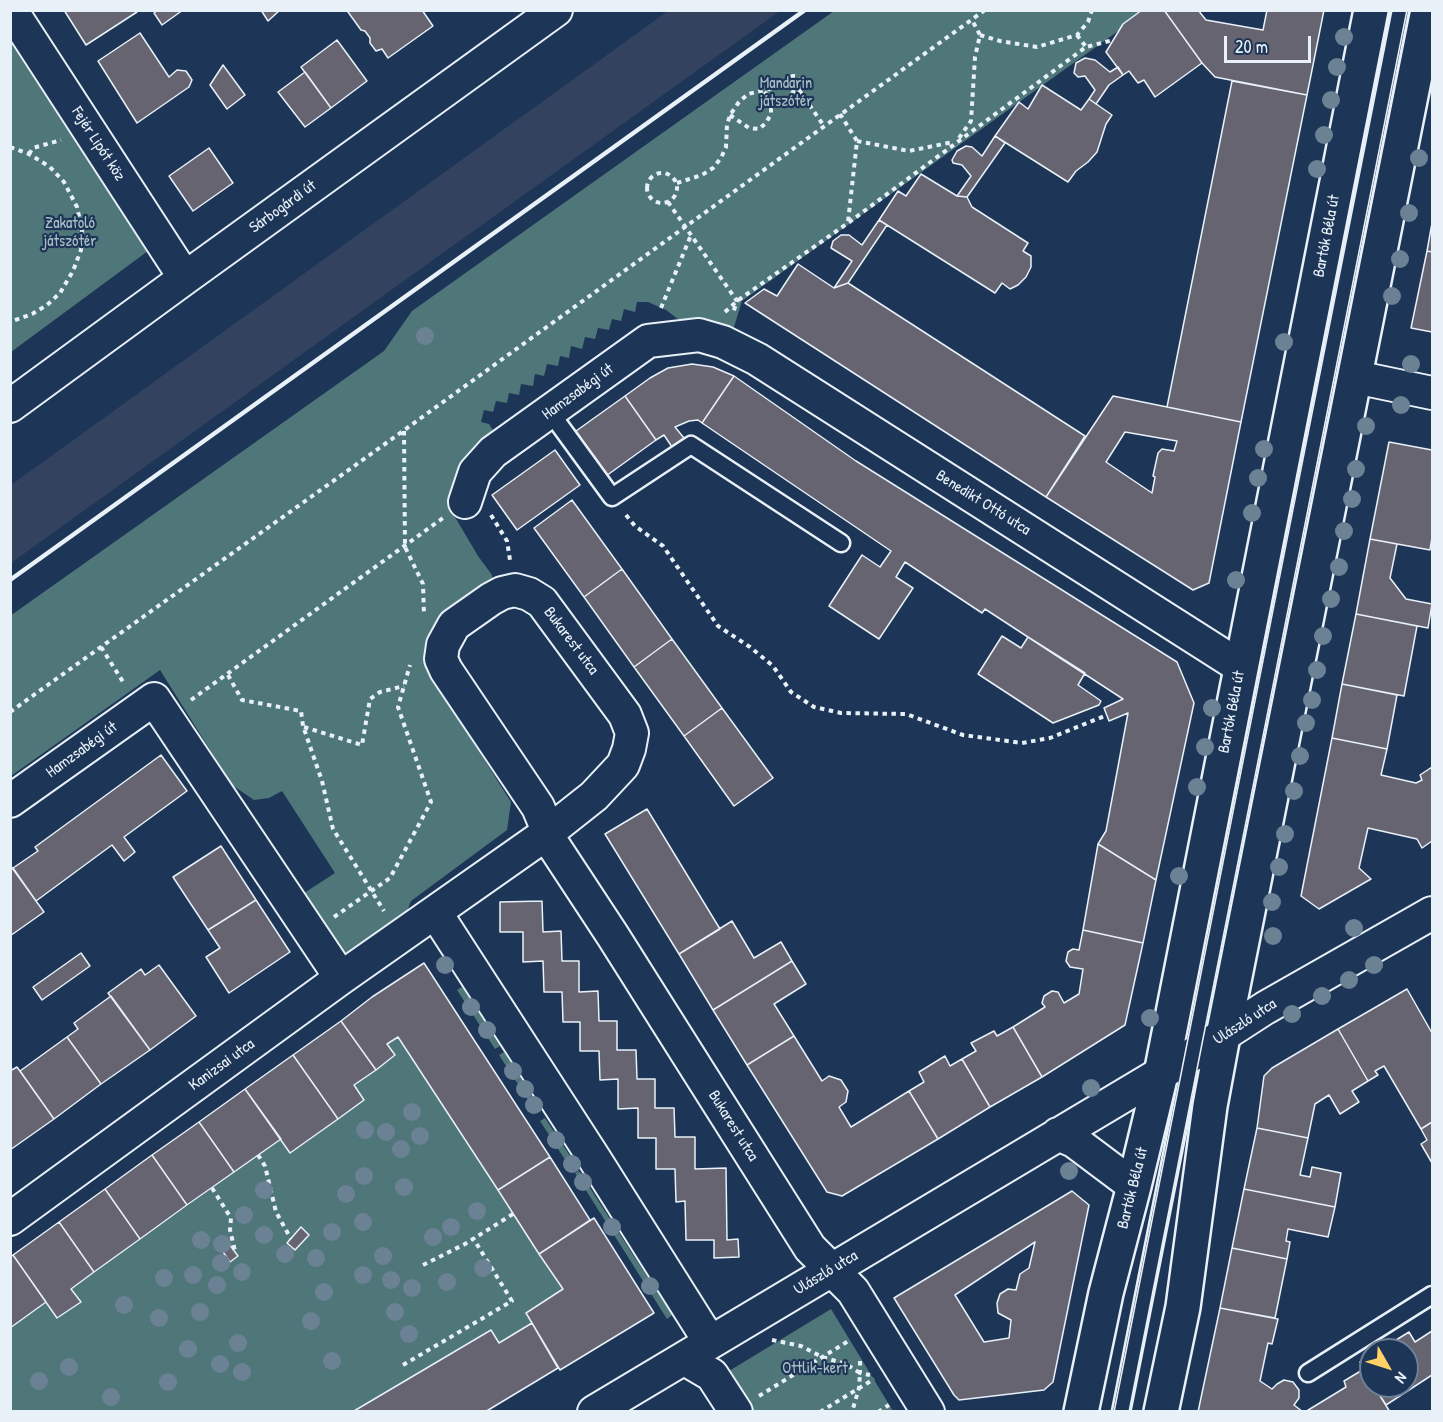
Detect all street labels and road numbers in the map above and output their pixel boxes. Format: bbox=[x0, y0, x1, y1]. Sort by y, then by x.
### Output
street label: Fejér Lipót köz bbox=[67, 103, 129, 185]
street label: Sárbogárdi út bbox=[246, 176, 320, 238]
street label: Bartók Béla út bbox=[1310, 193, 1344, 279]
street label: Hamzsabégi út bbox=[539, 360, 617, 424]
street label: Benedikt Ottó utca bbox=[932, 466, 1034, 540]
street label: Bukarest utca bbox=[539, 603, 603, 679]
street label: Bartók Béla út bbox=[1215, 669, 1249, 755]
street label: Hamzsabégi út bbox=[43, 718, 121, 782]
street label: Ulászló utca bbox=[1210, 995, 1280, 1049]
street label: Kanizsai utca bbox=[185, 1035, 259, 1095]
street label: Bukarest utca bbox=[704, 1087, 762, 1165]
street label: Bartók Béla út bbox=[1114, 1145, 1152, 1231]
street label: Ulászló utca bbox=[791, 1246, 861, 1300]

